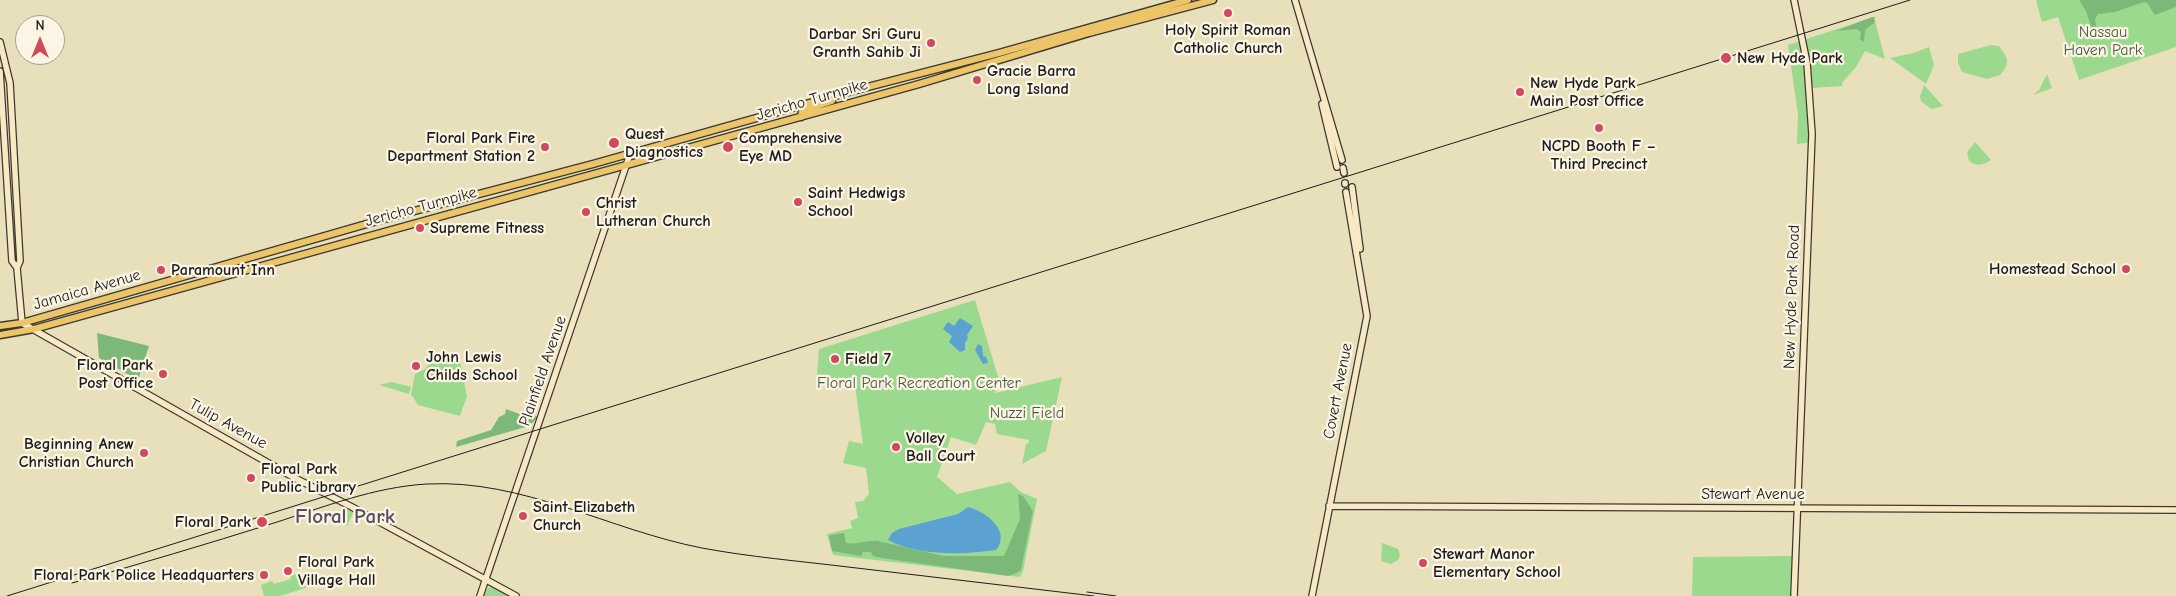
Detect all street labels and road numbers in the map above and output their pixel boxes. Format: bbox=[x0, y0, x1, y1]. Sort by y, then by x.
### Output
street label: Jericho Turnpike bbox=[754, 75, 870, 125]
street label: Jericho Turnpike bbox=[363, 183, 479, 231]
street label: New Hyde Park Road bbox=[1780, 225, 1804, 369]
street label: Jamaica Avenue bbox=[31, 266, 143, 314]
street label: Plainfield Avenue bbox=[515, 313, 571, 429]
street label: Covert Avenue bbox=[1319, 341, 1357, 441]
street label: Tulip Avenue bbox=[186, 395, 270, 453]
street label: Stewart Avenue bbox=[1701, 484, 1805, 504]

